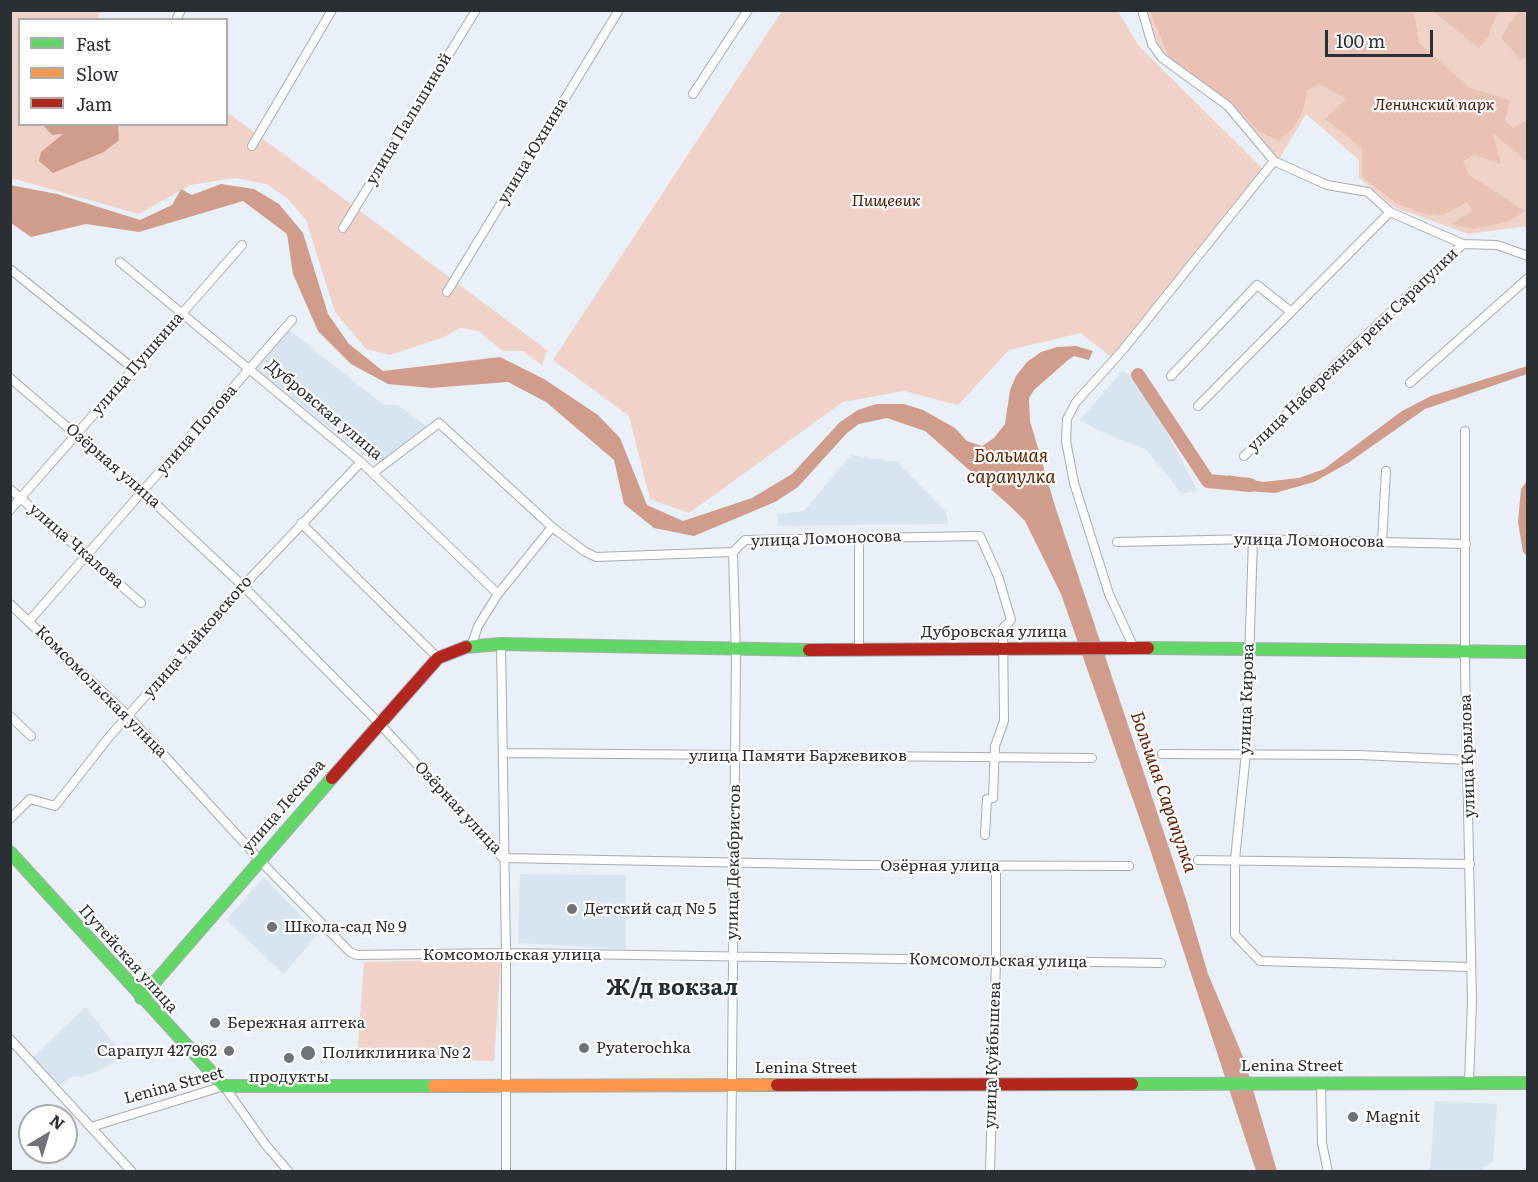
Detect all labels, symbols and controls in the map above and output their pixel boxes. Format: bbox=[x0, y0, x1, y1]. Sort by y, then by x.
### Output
legend bbox=[18, 18, 228, 126]
scale bar bbox=[1328, 18, 1436, 56]
text: 100 m bbox=[1336, 27, 1385, 54]
text: Fast bbox=[76, 30, 111, 57]
street label: улица Пальшиной bbox=[362, 49, 456, 189]
text: Slow bbox=[76, 60, 118, 87]
text: Jam bbox=[76, 90, 112, 117]
street label: улица Юхнина bbox=[494, 94, 572, 208]
park label: Ленинский парк bbox=[1373, 95, 1495, 115]
park label: Пищевик bbox=[851, 191, 921, 211]
street label: улица Набережная реки Сарапулки bbox=[1244, 244, 1462, 456]
street label: улица Пушкина bbox=[88, 309, 188, 419]
street label: Дубровская улица bbox=[262, 356, 386, 464]
street label: улица Попова bbox=[153, 381, 241, 479]
street label: Озёрная улица bbox=[62, 420, 164, 512]
water label: Большая сарапулка bbox=[966, 446, 1056, 488]
street label: улица Чкалова bbox=[24, 499, 128, 593]
street label: улица Ломоносова bbox=[750, 527, 902, 551]
street label: улица Ломоносова bbox=[1234, 530, 1384, 552]
street label: улица Чайковского bbox=[140, 572, 256, 702]
street label: Комсомольская улица bbox=[31, 622, 171, 762]
street label: Дубровская улица bbox=[921, 622, 1067, 642]
street label: улица Кирова bbox=[1235, 643, 1259, 755]
street label: улица Крылова bbox=[1456, 694, 1480, 818]
water label: Большая Сарапулка bbox=[1125, 709, 1201, 875]
street label: улица Памяти Баржевиков bbox=[689, 746, 907, 766]
street label: улица Лескова bbox=[238, 756, 330, 856]
street label: Озёрная улица bbox=[410, 758, 506, 858]
street label: улица Декабристов bbox=[723, 784, 745, 940]
street label: Озёрная улица bbox=[880, 856, 1000, 876]
place label: Детский сад № 5 bbox=[584, 899, 716, 919]
street label: Путейская улица bbox=[74, 901, 182, 1017]
marker: Детский сад № 5 bbox=[565, 902, 579, 916]
place label: Школа-сад № 9 bbox=[284, 917, 407, 937]
marker: Школа-сад № 9 bbox=[265, 920, 279, 934]
street label: Комсомольская улица bbox=[423, 945, 601, 965]
street label: Комсомольская улица bbox=[909, 950, 1087, 972]
district label: Ж/д вокзал bbox=[606, 976, 738, 1002]
street label: улица Куйбышева bbox=[981, 981, 1005, 1129]
place label: Бережная аптека bbox=[227, 1013, 365, 1033]
marker: Бережная аптека bbox=[208, 1016, 222, 1030]
place label: Pyaterochka bbox=[596, 1038, 691, 1058]
place label: Сарапул 427962 bbox=[97, 1041, 217, 1061]
marker: Pyaterochka bbox=[577, 1041, 591, 1055]
place label: Поликлиника № 2 bbox=[322, 1043, 471, 1063]
marker: Сарапул 427962 bbox=[222, 1044, 236, 1058]
marker: Поликлиника № 2 bbox=[299, 1044, 317, 1062]
marker: продукты bbox=[282, 1051, 296, 1065]
street label: Lenina Street bbox=[1241, 1056, 1343, 1076]
street label: Lenina Street bbox=[755, 1058, 857, 1078]
street label: Lenina Street bbox=[122, 1063, 226, 1109]
place label: продукты bbox=[249, 1067, 329, 1087]
north arrow bbox=[18, 1104, 78, 1164]
place label: Magnit bbox=[1365, 1107, 1420, 1127]
text: N bbox=[45, 1108, 71, 1135]
marker: Magnit bbox=[1346, 1110, 1360, 1124]

